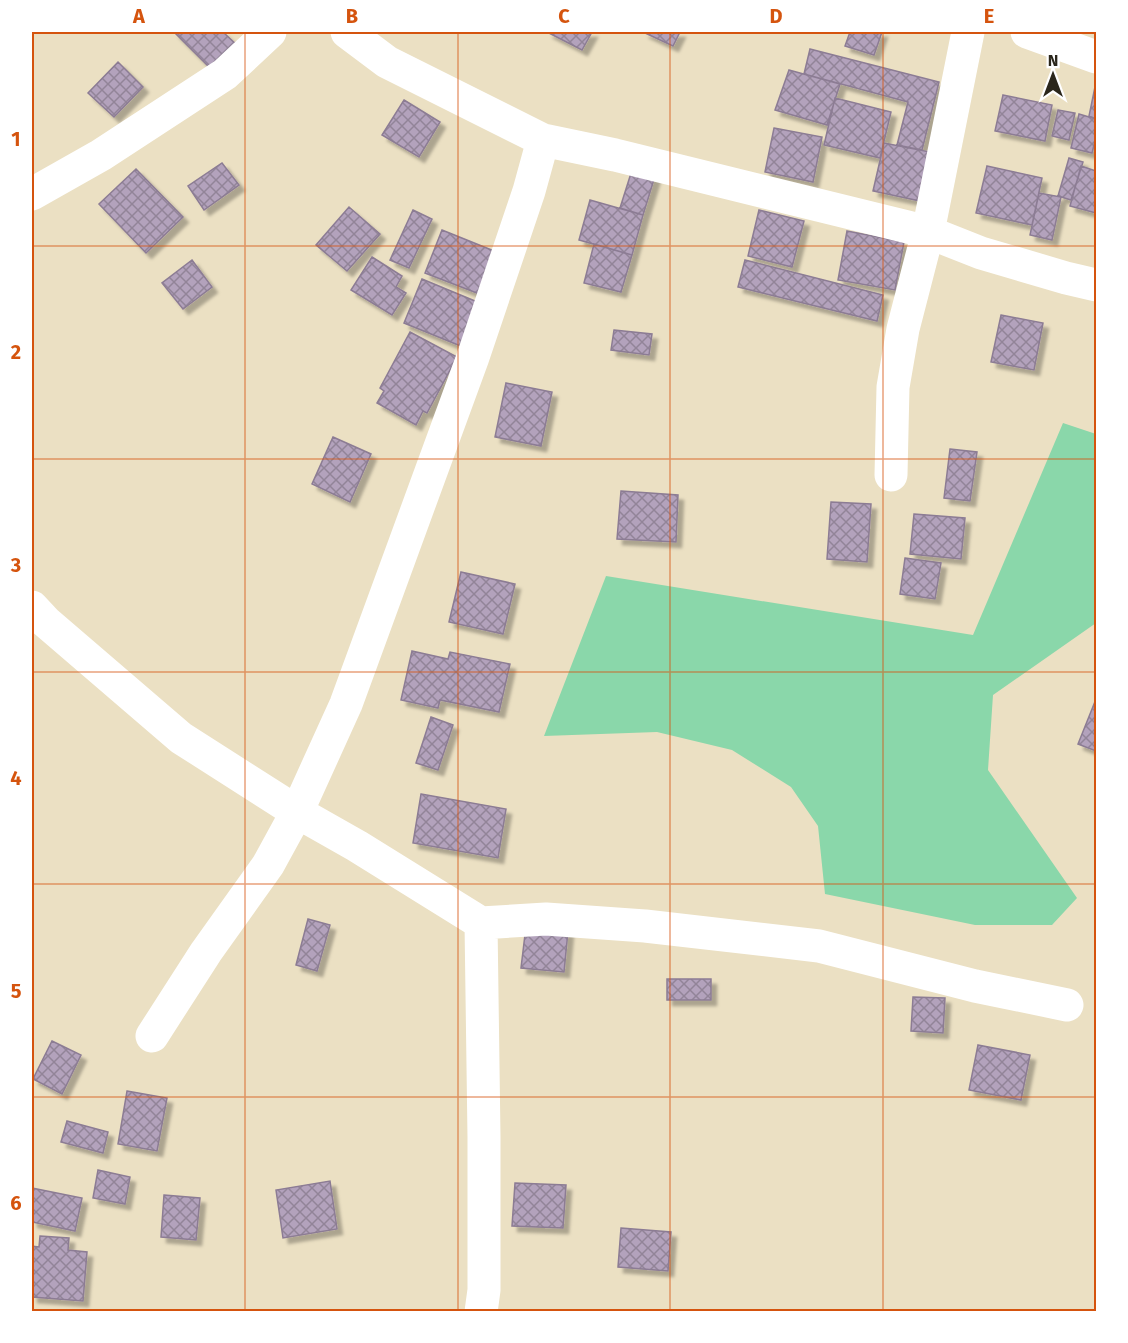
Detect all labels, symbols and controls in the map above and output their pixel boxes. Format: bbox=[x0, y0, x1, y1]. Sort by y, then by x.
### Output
text: A bbox=[132, 4, 146, 28]
text: B bbox=[346, 4, 358, 28]
text: C bbox=[558, 4, 570, 28]
text: D bbox=[769, 4, 783, 28]
text: E bbox=[984, 4, 994, 28]
north arrow bbox=[1023, 45, 1083, 105]
text: N bbox=[1048, 51, 1058, 70]
text: 1 bbox=[11, 127, 21, 151]
text: 2 bbox=[11, 340, 21, 364]
text: 3 bbox=[10, 553, 21, 577]
text: 4 bbox=[10, 766, 22, 790]
text: 5 bbox=[11, 979, 22, 1003]
text: 6 bbox=[10, 1191, 22, 1215]

